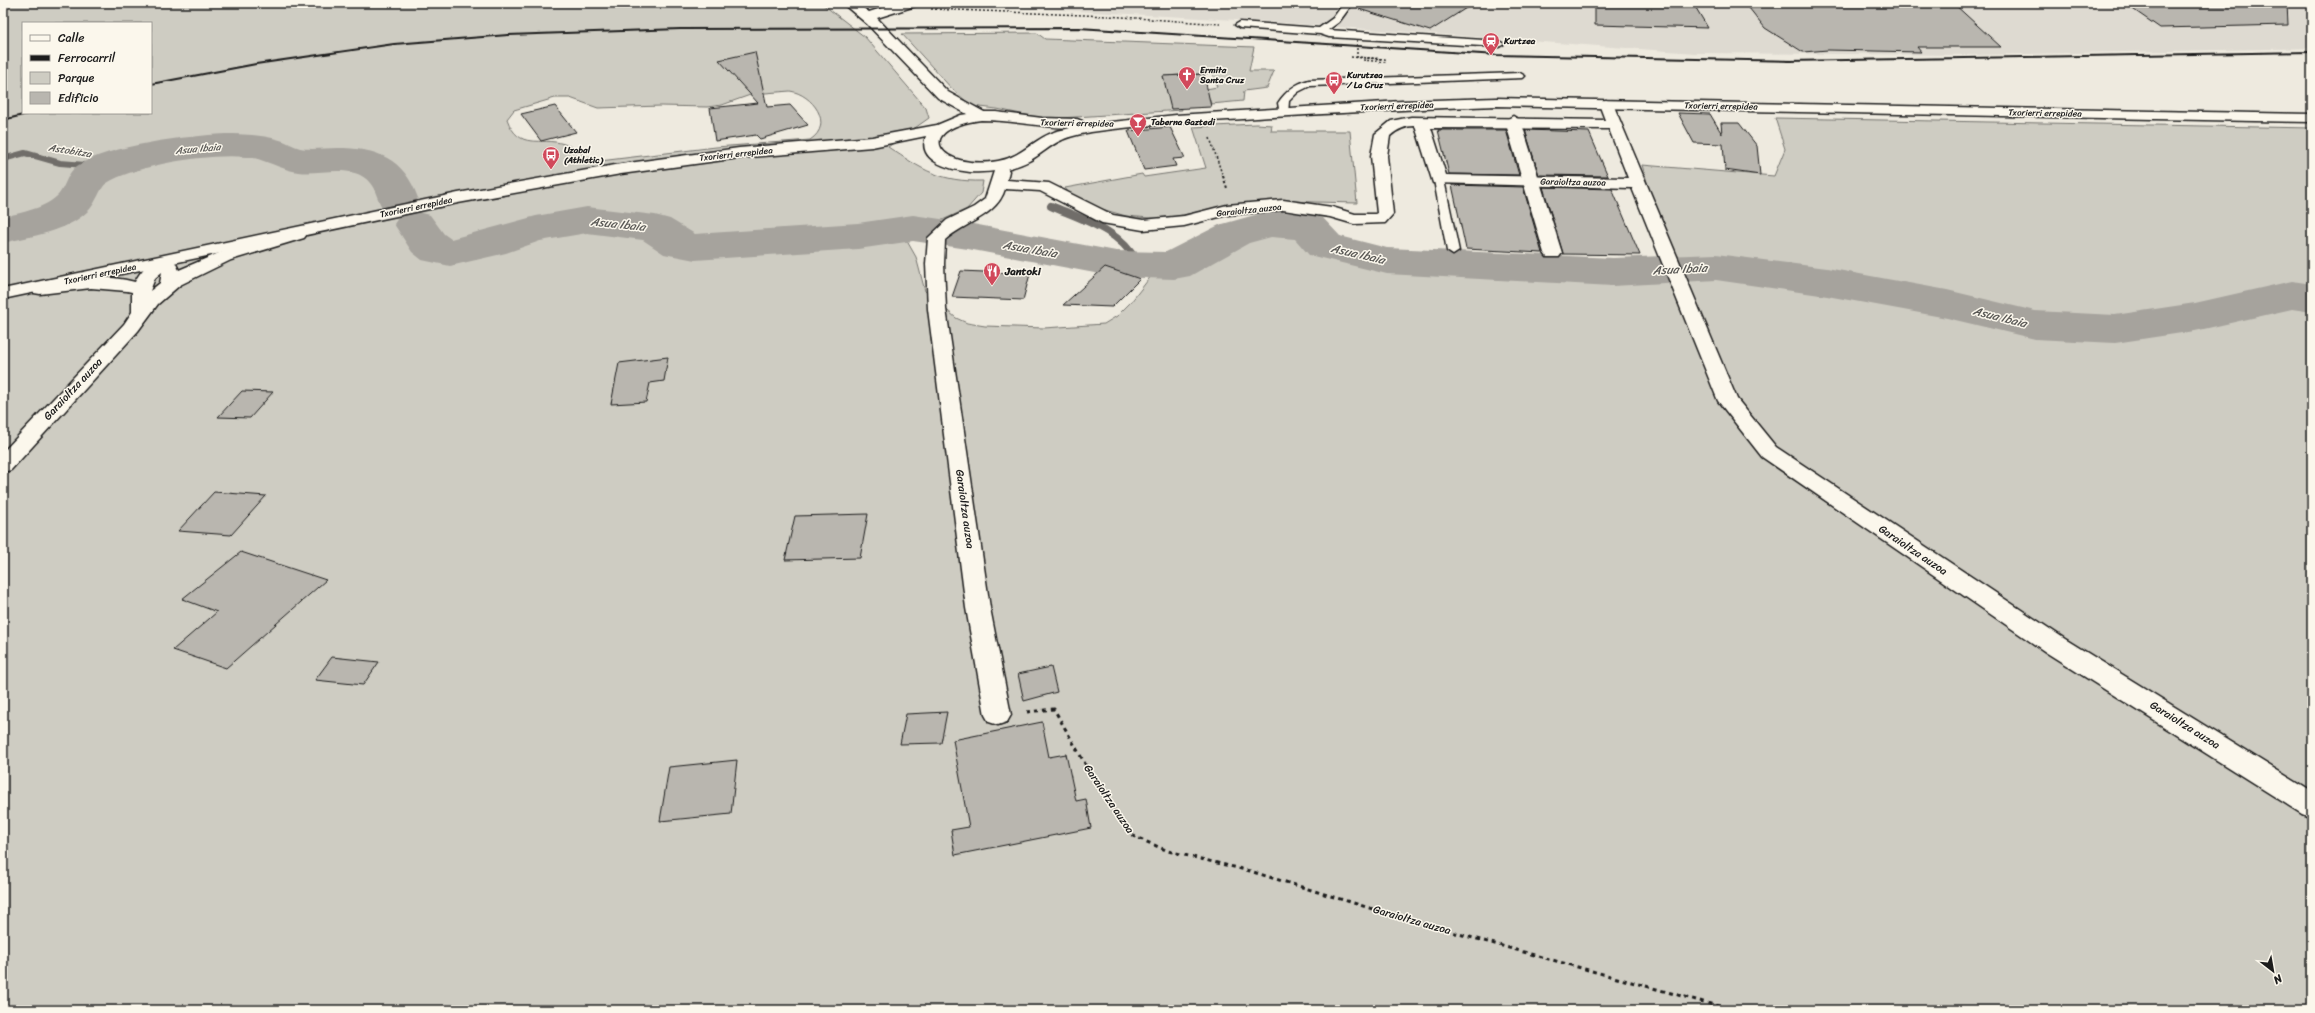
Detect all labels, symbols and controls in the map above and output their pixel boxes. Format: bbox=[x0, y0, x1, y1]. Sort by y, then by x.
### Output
legend bbox=[22, 22, 152, 114]
text: Calle bbox=[58, 27, 85, 49]
station icon: Kurtzea bbox=[1481, 31, 1501, 56]
place label: Kurtzea bbox=[1503, 33, 1536, 49]
text: Ferrocarril bbox=[58, 47, 116, 69]
place label: Ermita Santa Cruz bbox=[1199, 62, 1245, 88]
church icon: Ermita Santa Cruz bbox=[1177, 65, 1197, 90]
text: Parque bbox=[58, 67, 95, 89]
place label: Kurutzea / La Cruz bbox=[1346, 67, 1384, 93]
bus stop icon: Kurutzea / La Cruz bbox=[1324, 70, 1344, 95]
text: Edificio bbox=[58, 87, 98, 109]
street label: Txorierri errepidea bbox=[1360, 97, 1435, 115]
street label: Txorierri errepidea bbox=[1684, 97, 1758, 115]
street label: Txorierri errepidea bbox=[2008, 104, 2082, 122]
bar icon: Taberna Gaztedi bbox=[1128, 112, 1148, 137]
street label: Txorierri errepidea bbox=[1040, 114, 1114, 132]
place label: Taberna Gaztedi bbox=[1151, 114, 1215, 130]
water label: Asua Ibaia bbox=[174, 138, 223, 160]
water label: Astobitza bbox=[46, 139, 94, 163]
place label: Uzabal (Athletic) bbox=[564, 142, 604, 168]
street label: Txorierri errepidea bbox=[699, 142, 774, 166]
bus stop icon: Uzabal (Athletic) bbox=[541, 145, 561, 170]
street label: Garaioltza auzoa bbox=[1540, 173, 1606, 191]
street label: Txorierri errepidea bbox=[378, 191, 454, 222]
street label: Garaioltza auzoa bbox=[1216, 199, 1283, 221]
water label: Asua Ibaia bbox=[589, 210, 648, 238]
water label: Asua Ibaia bbox=[1000, 233, 1061, 265]
water label: Asua Ibaia bbox=[1328, 237, 1389, 271]
water label: Asua Ibaia bbox=[1651, 256, 1710, 281]
street label: Txorierri errepidea bbox=[62, 258, 138, 289]
restaurant icon: Jantoki bbox=[982, 261, 1002, 286]
place label: Jantoki bbox=[1004, 262, 1042, 281]
water label: Asua Ibaia bbox=[1970, 300, 2031, 335]
street label: Garaioltza auzoa bbox=[39, 353, 108, 425]
street label: Garaioltza auzoa bbox=[950, 468, 980, 550]
street label: Garaioltza auzoa bbox=[1875, 520, 1952, 580]
street label: Garaioltza auzoa bbox=[2146, 696, 2224, 754]
street label: Garaioltza auzoa bbox=[1079, 761, 1139, 838]
street label: Garaioltza auzoa bbox=[1371, 900, 1454, 940]
north arrow bbox=[2253, 951, 2293, 991]
text: N bbox=[2269, 969, 2287, 989]

